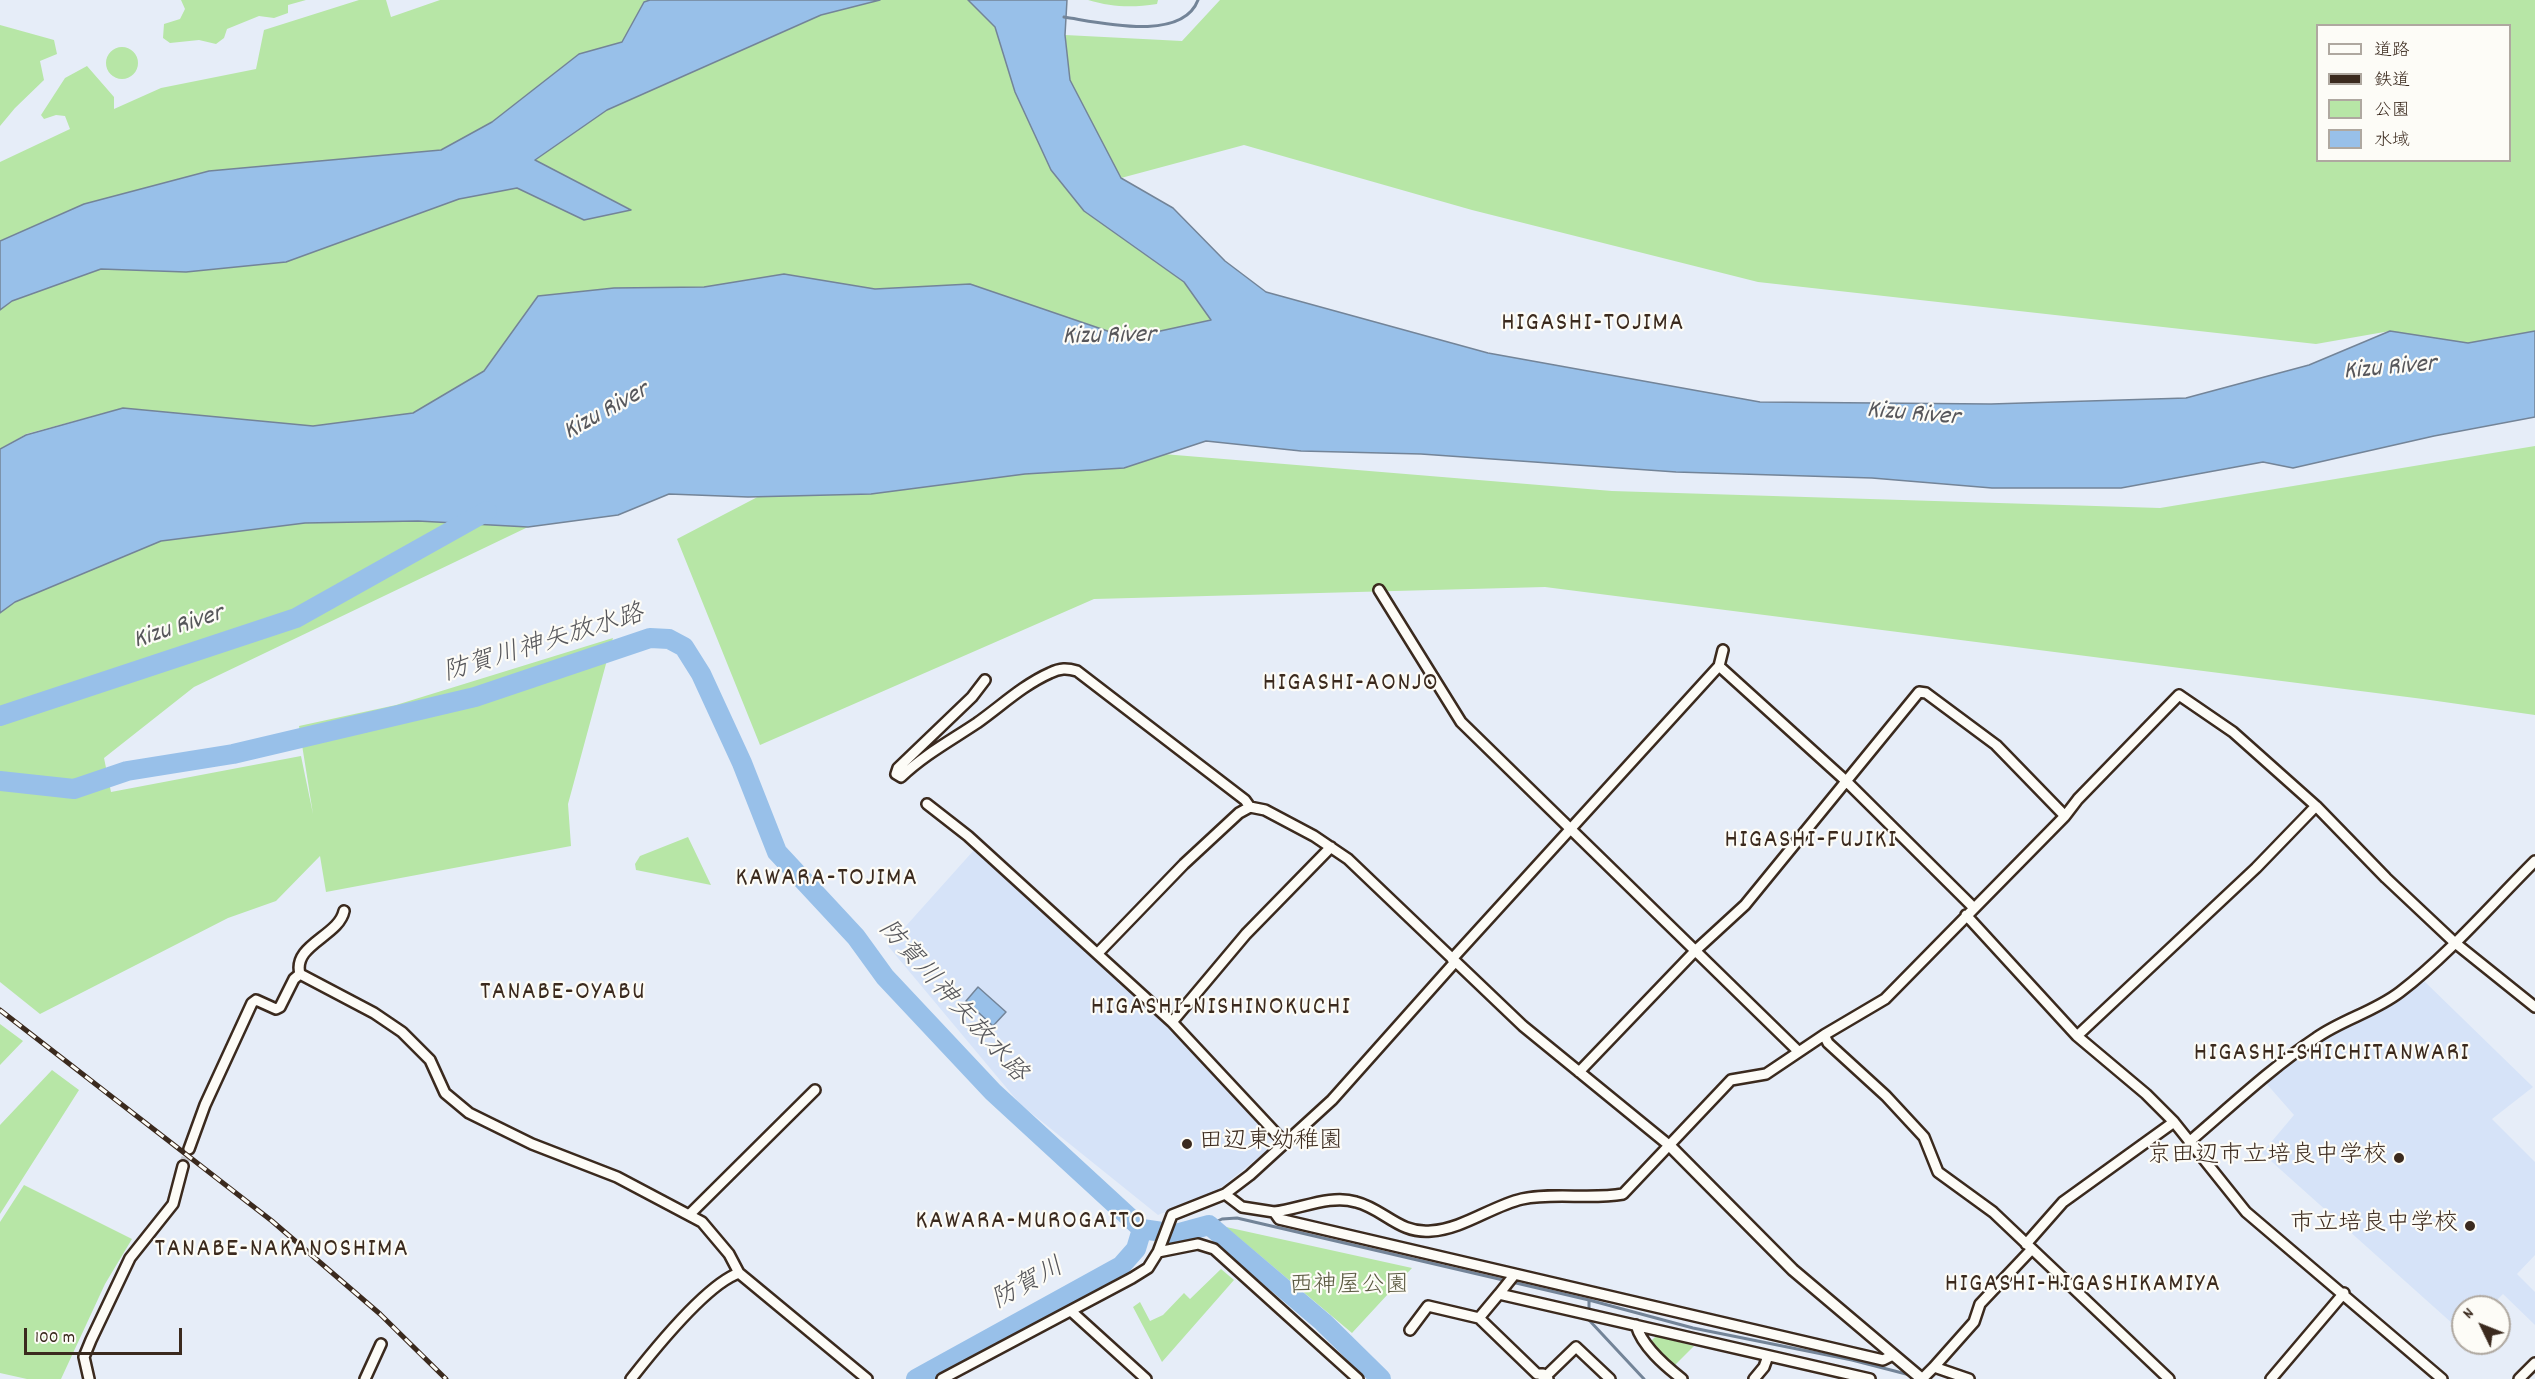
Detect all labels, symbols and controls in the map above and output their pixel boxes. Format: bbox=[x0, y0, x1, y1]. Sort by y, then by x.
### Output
legend bbox=[2316, 24, 2511, 162]
text: 道路 bbox=[2374, 39, 2410, 64]
text: 鉄道 bbox=[2374, 69, 2410, 94]
text: 公園 bbox=[2374, 99, 2410, 124]
text: 水域 bbox=[2374, 129, 2410, 154]
district label: HIGASHI-TOJIMA bbox=[1501, 309, 1685, 341]
water label: Kizu River bbox=[1062, 322, 1156, 354]
water label: Kizu River bbox=[2342, 350, 2438, 390]
water label: Kizu River bbox=[559, 377, 655, 449]
water label: Kizu River bbox=[1865, 396, 1961, 436]
water label: Kizu River bbox=[130, 600, 228, 658]
water label: 防賀川神矢放水路 bbox=[440, 601, 648, 691]
district label: HIGASHI-AONJO bbox=[1263, 669, 1439, 701]
district label: HIGASHI-FUJIKI bbox=[1724, 826, 1898, 858]
district label: KAWARA-TOJIMA bbox=[736, 864, 918, 896]
water label: 防賀川神矢放水路 bbox=[870, 915, 1032, 1091]
district label: TANABE-OYABU bbox=[480, 978, 646, 1010]
district label: HIGASHI-NISHINOKUCHI bbox=[1091, 993, 1351, 1025]
district label: HIGASHI-SHICHITANWARI bbox=[2194, 1039, 2470, 1071]
place label: 田辺東幼稚園 bbox=[1199, 1130, 1343, 1158]
marker: 田辺東幼稚園 bbox=[1180, 1137, 1194, 1151]
place label: 京田辺市立培良中学校 bbox=[2147, 1144, 2387, 1172]
marker: 京田辺市立培良中学校 bbox=[2392, 1151, 2406, 1165]
district label: KAWARA-MUROGAITO bbox=[915, 1207, 1147, 1239]
place label: 市立培良中学校 bbox=[2290, 1212, 2458, 1240]
marker: 市立培良中学校 bbox=[2463, 1219, 2477, 1233]
district label: TANABE-NAKANOSHIMA bbox=[155, 1235, 409, 1267]
water label: 防賀川 bbox=[987, 1253, 1071, 1319]
district label: HIGASHI-HIGASHIKAMIYA bbox=[1945, 1270, 2221, 1302]
park label: 西神屋公園 bbox=[1289, 1274, 1409, 1302]
north arrow bbox=[2451, 1295, 2511, 1355]
text: N bbox=[2458, 1303, 2480, 1324]
scale bar bbox=[27, 1316, 184, 1354]
text: 100 m bbox=[35, 1326, 75, 1351]

